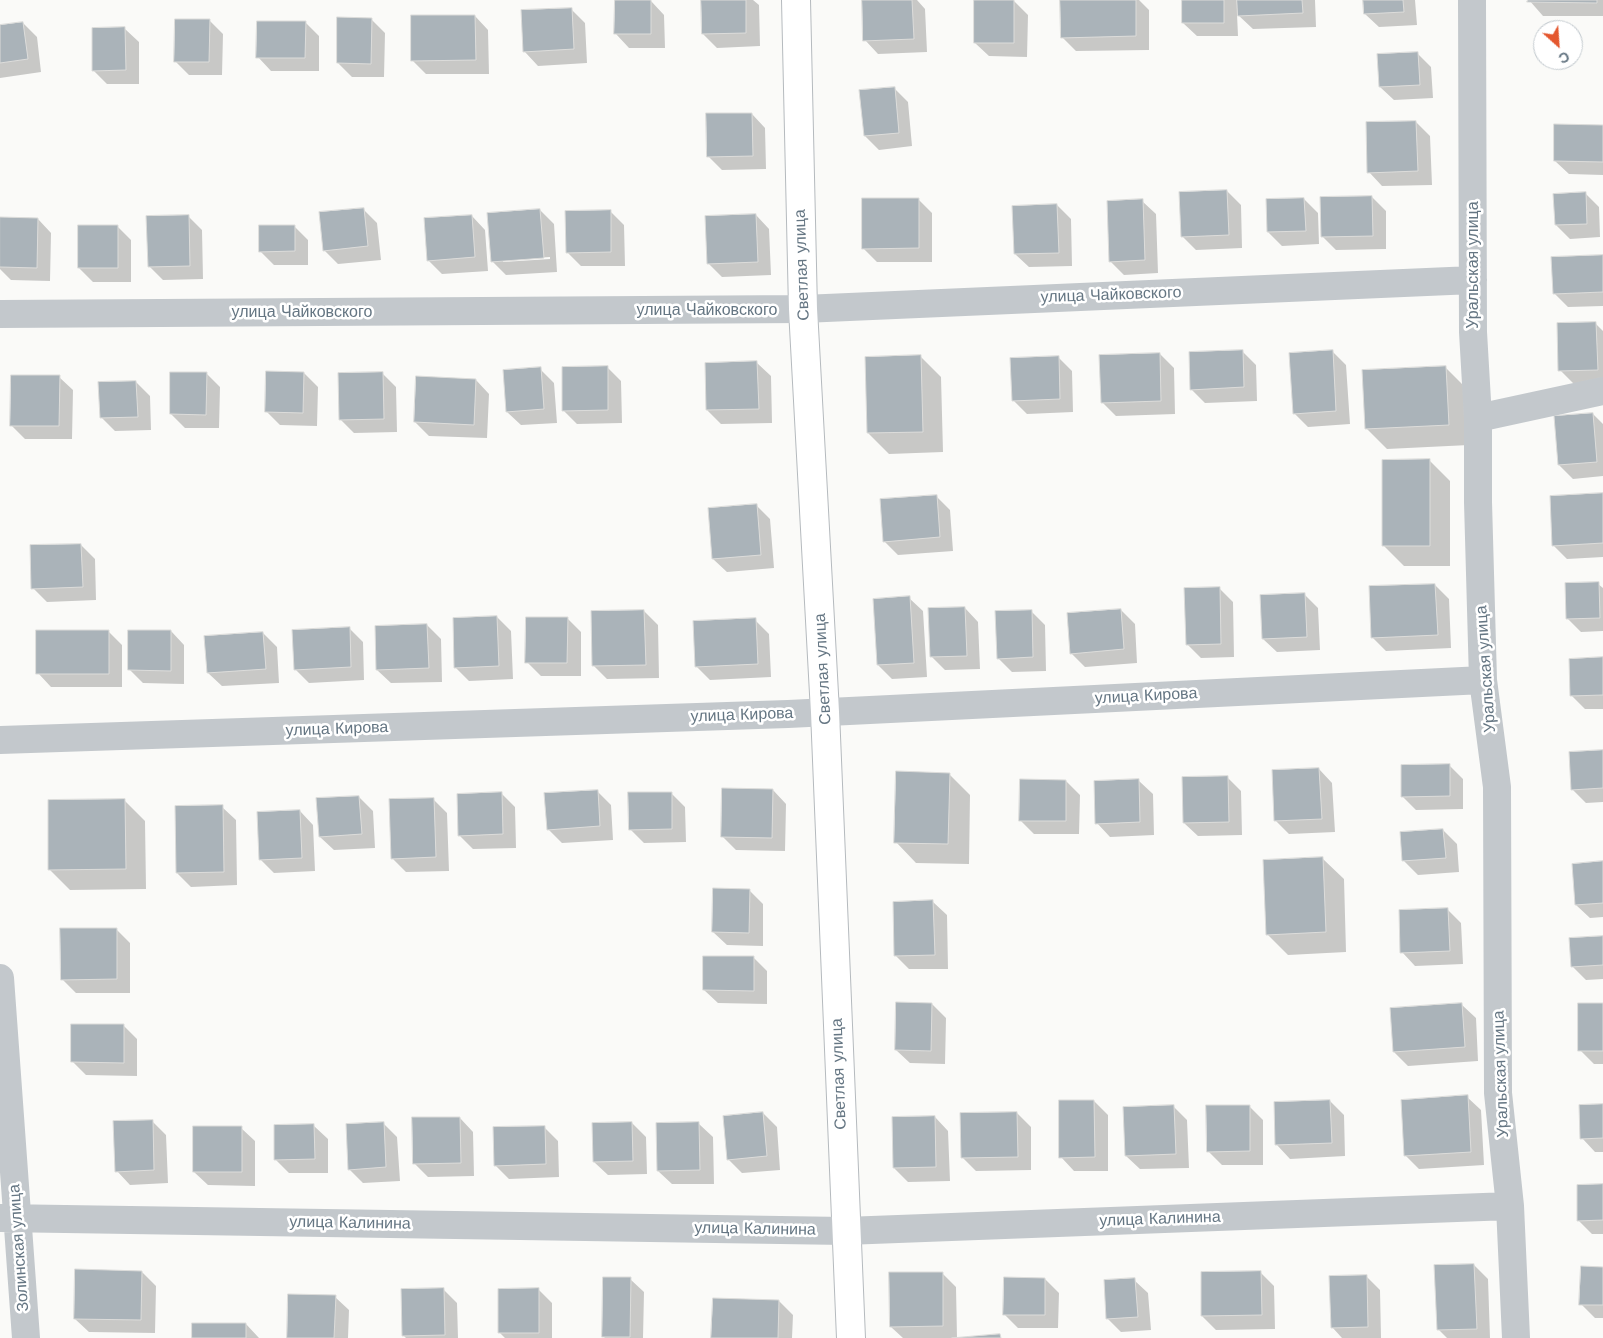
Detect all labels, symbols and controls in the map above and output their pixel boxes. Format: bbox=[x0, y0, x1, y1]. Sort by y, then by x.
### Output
north arrow bbox=[1533, 20, 1583, 70]
text: С bbox=[1556, 48, 1572, 67]
street label: Уральская улица bbox=[1463, 201, 1483, 329]
street label: Светлая улица bbox=[790, 209, 814, 321]
street label: улица Чайковского bbox=[1040, 283, 1182, 307]
street label: улица Чайковского bbox=[637, 300, 777, 320]
street label: улица Чайковского bbox=[232, 302, 372, 322]
street label: Уральская улица bbox=[1472, 605, 1500, 733]
street label: Светлая улица bbox=[810, 613, 836, 725]
street label: улица Кирова bbox=[1094, 684, 1198, 708]
street label: улица Кирова bbox=[690, 704, 794, 726]
street label: улица Кирова bbox=[285, 718, 389, 740]
street label: Уральская улица bbox=[1489, 1010, 1513, 1138]
street label: Светлая улица bbox=[827, 1018, 851, 1130]
street label: Золинская улица bbox=[5, 1184, 33, 1312]
street label: улица Калинина bbox=[1099, 1207, 1221, 1231]
street label: улица Калинина bbox=[289, 1212, 411, 1234]
street label: улица Калинина bbox=[694, 1218, 816, 1240]

